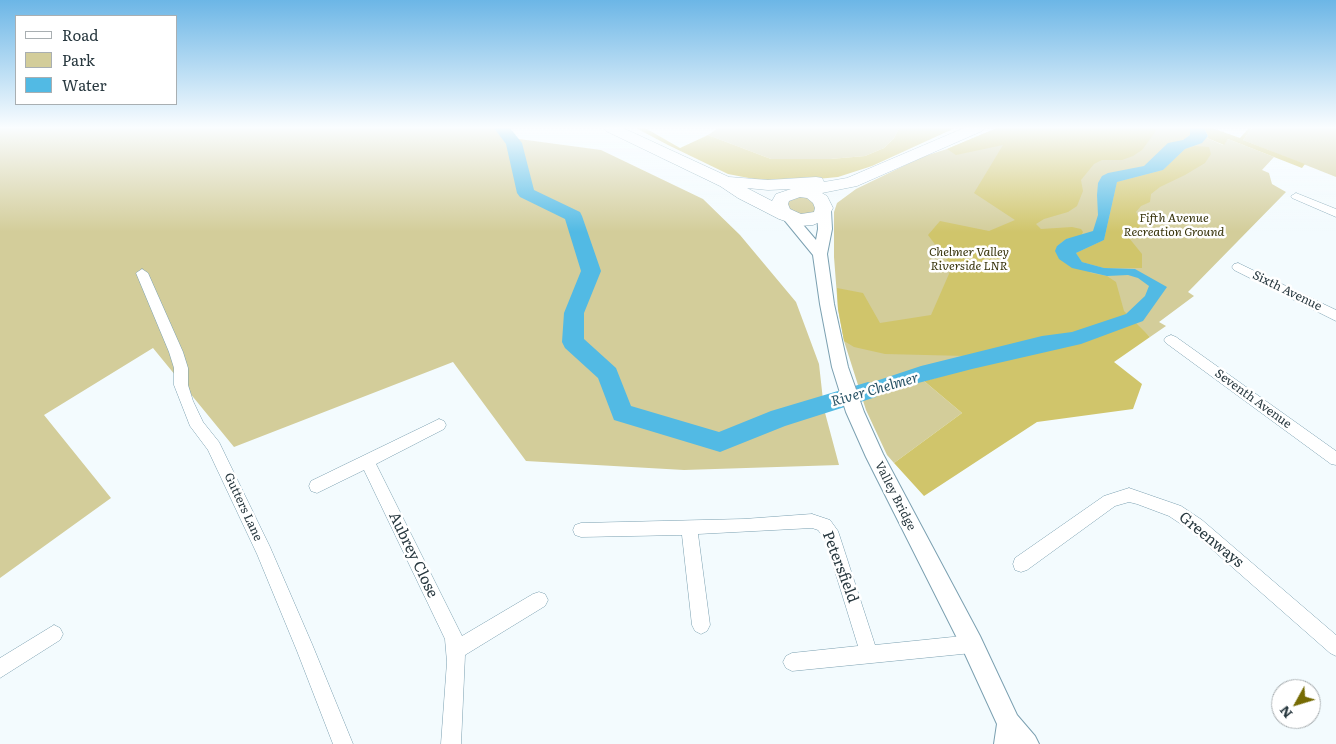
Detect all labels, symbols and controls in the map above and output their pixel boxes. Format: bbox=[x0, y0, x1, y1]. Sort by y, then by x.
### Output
legend bbox=[15, 15, 178, 105]
text: Road bbox=[62, 23, 98, 46]
text: Park bbox=[62, 48, 95, 71]
text: Water bbox=[62, 73, 107, 96]
park label: Fifth Avenue Recreation Ground bbox=[1124, 211, 1224, 239]
park label: Chelmer Valley Riverside LNR bbox=[929, 245, 1009, 273]
street label: Sixth Avenue bbox=[1250, 268, 1324, 314]
street label: Seventh Avenue bbox=[1212, 366, 1294, 432]
water label: River Chelmer bbox=[829, 369, 921, 411]
street label: Valley Bridge bbox=[871, 459, 919, 533]
street label: Gutters Lane bbox=[221, 471, 265, 543]
street label: Greenways bbox=[1175, 508, 1247, 572]
street label: Aubrey Close bbox=[385, 509, 441, 601]
street label: Petersfield bbox=[818, 529, 862, 605]
north arrow bbox=[1271, 679, 1321, 729]
text: N bbox=[1274, 702, 1297, 724]

